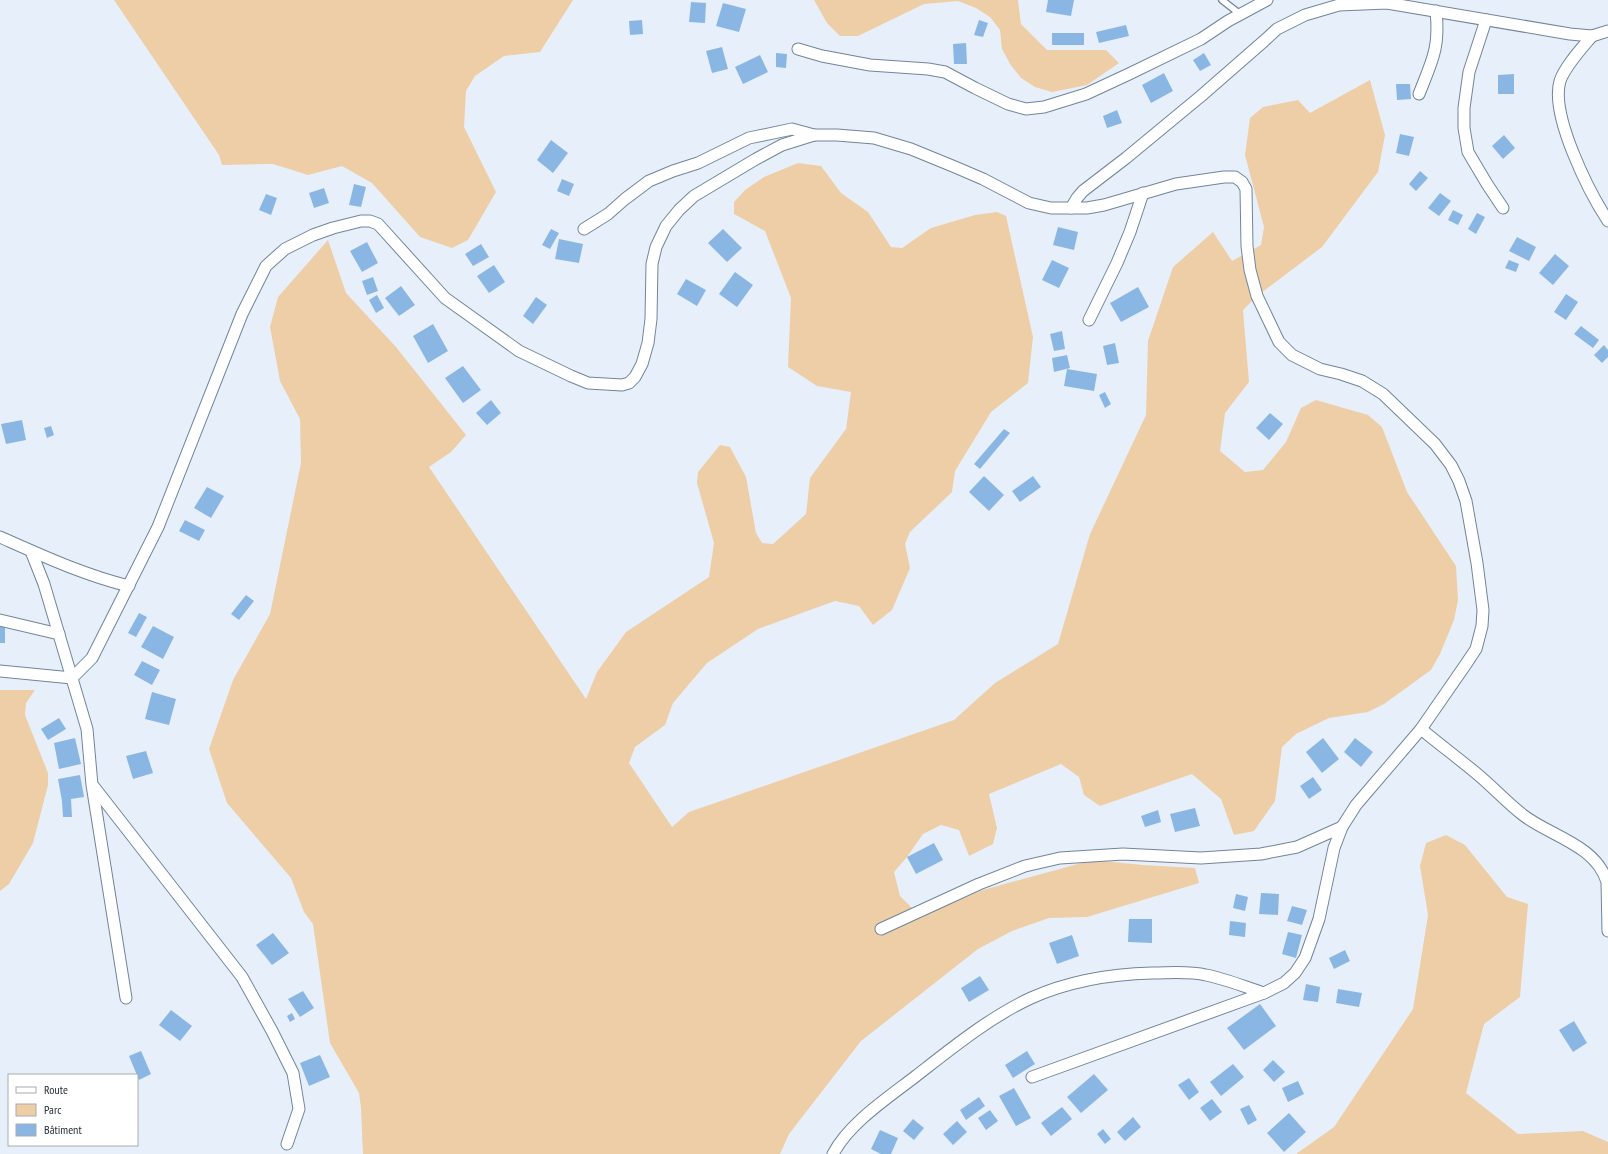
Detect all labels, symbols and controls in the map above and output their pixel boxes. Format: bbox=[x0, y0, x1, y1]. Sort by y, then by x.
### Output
legend bbox=[8, 1074, 138, 1146]
text: Route bbox=[44, 1082, 68, 1097]
text: Parc bbox=[44, 1102, 62, 1117]
text: Bâtiment bbox=[44, 1122, 82, 1137]

